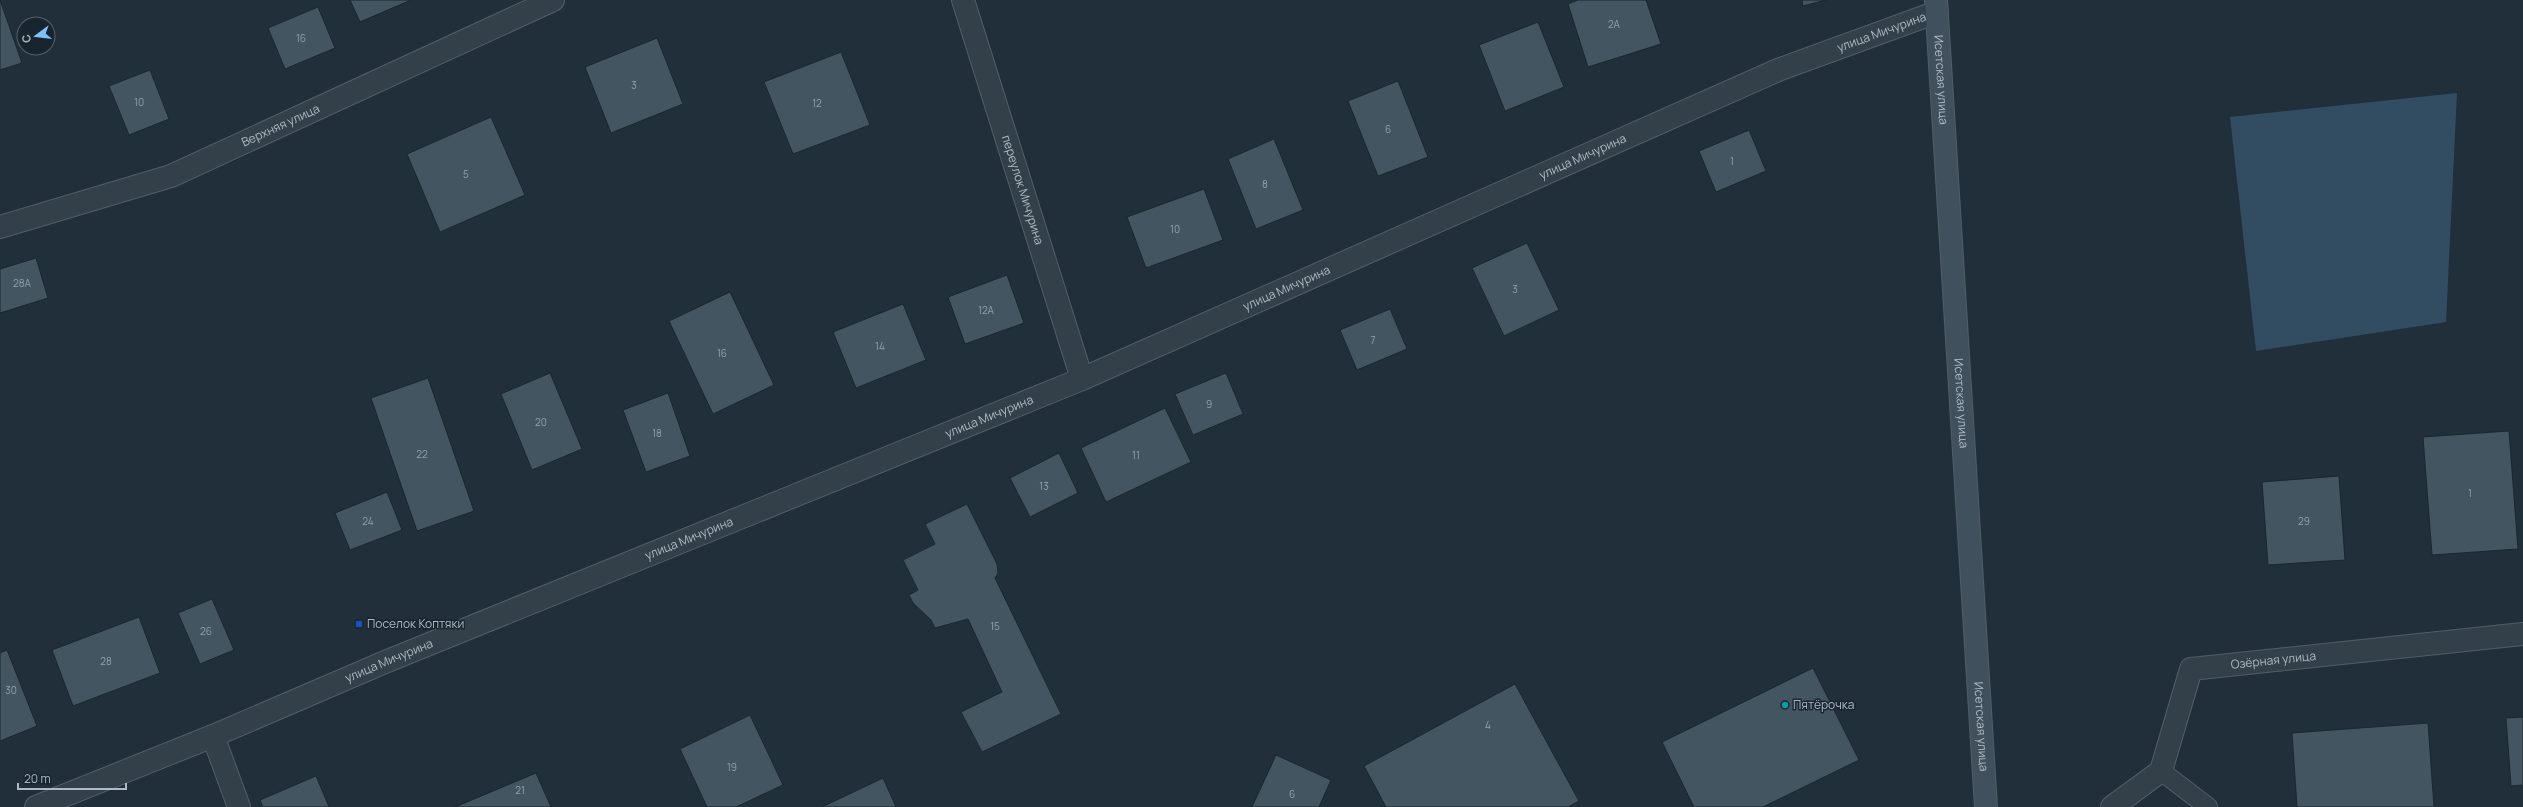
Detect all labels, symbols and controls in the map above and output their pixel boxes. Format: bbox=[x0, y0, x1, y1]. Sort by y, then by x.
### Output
street label: улица Мичурина bbox=[1834, 8, 1928, 56]
north arrow bbox=[16, 16, 56, 56]
house number: 2А bbox=[1608, 17, 1621, 31]
house number: 16 bbox=[296, 31, 306, 45]
text: С bbox=[18, 33, 34, 45]
street label: Исетская улица bbox=[1930, 34, 1953, 125]
house number: 3 bbox=[631, 78, 637, 92]
house number: 10 bbox=[134, 95, 144, 109]
house number: 12 bbox=[812, 96, 822, 110]
street label: Верхняя улица bbox=[238, 100, 322, 150]
house number: 6 bbox=[1385, 122, 1391, 136]
street label: улица Мичурина bbox=[1536, 129, 1629, 183]
street label: переулок Мичурина bbox=[998, 133, 1048, 247]
house number: 1 bbox=[1730, 154, 1734, 168]
house number: 5 bbox=[463, 167, 469, 181]
house number: 8 bbox=[1262, 177, 1268, 191]
house number: 10 bbox=[1170, 222, 1180, 236]
street label: улица Мичурина bbox=[1240, 261, 1333, 315]
house number: 28А bbox=[13, 276, 32, 290]
house number: 3 bbox=[1512, 282, 1518, 296]
house number: 12А bbox=[978, 303, 995, 317]
house number: 7 bbox=[1370, 333, 1376, 347]
house number: 14 bbox=[875, 339, 885, 353]
house number: 16 bbox=[717, 346, 727, 360]
street label: Исетская улица bbox=[1950, 358, 1973, 449]
street label: улица Мичурина bbox=[942, 391, 1036, 442]
house number: 9 bbox=[1206, 397, 1212, 411]
house number: 20 bbox=[535, 415, 547, 429]
house number: 18 bbox=[652, 426, 662, 440]
house number: 22 bbox=[416, 447, 428, 461]
house number: 11 bbox=[1132, 448, 1140, 462]
house number: 13 bbox=[1039, 479, 1049, 493]
house number: 1 bbox=[2468, 486, 2472, 500]
street label: улица Мичурина bbox=[642, 513, 735, 564]
house number: 24 bbox=[362, 514, 374, 528]
house number: 29 bbox=[2298, 514, 2310, 528]
place label: Поселок Коптяки bbox=[367, 615, 464, 632]
marker: Поселок Коптяки bbox=[354, 619, 364, 629]
house number: 15 bbox=[990, 619, 1000, 633]
house number: 26 bbox=[200, 624, 212, 638]
street label: улица Мичурина bbox=[342, 634, 435, 686]
street label: Озёрная улица bbox=[2230, 647, 2317, 673]
house number: 28 bbox=[100, 654, 112, 668]
street label: Исетская улица bbox=[1970, 681, 1993, 772]
house number: 30 bbox=[5, 683, 17, 697]
place label: Пятёрочка bbox=[1793, 696, 1854, 713]
marker: Пятёрочка bbox=[1780, 700, 1790, 710]
house number: 4 bbox=[1485, 718, 1491, 732]
house number: 19 bbox=[727, 760, 737, 774]
scale bar bbox=[18, 765, 126, 791]
text: 20 m bbox=[24, 770, 51, 787]
house number: 21 bbox=[515, 783, 525, 797]
house number: 6 bbox=[1289, 787, 1295, 801]

